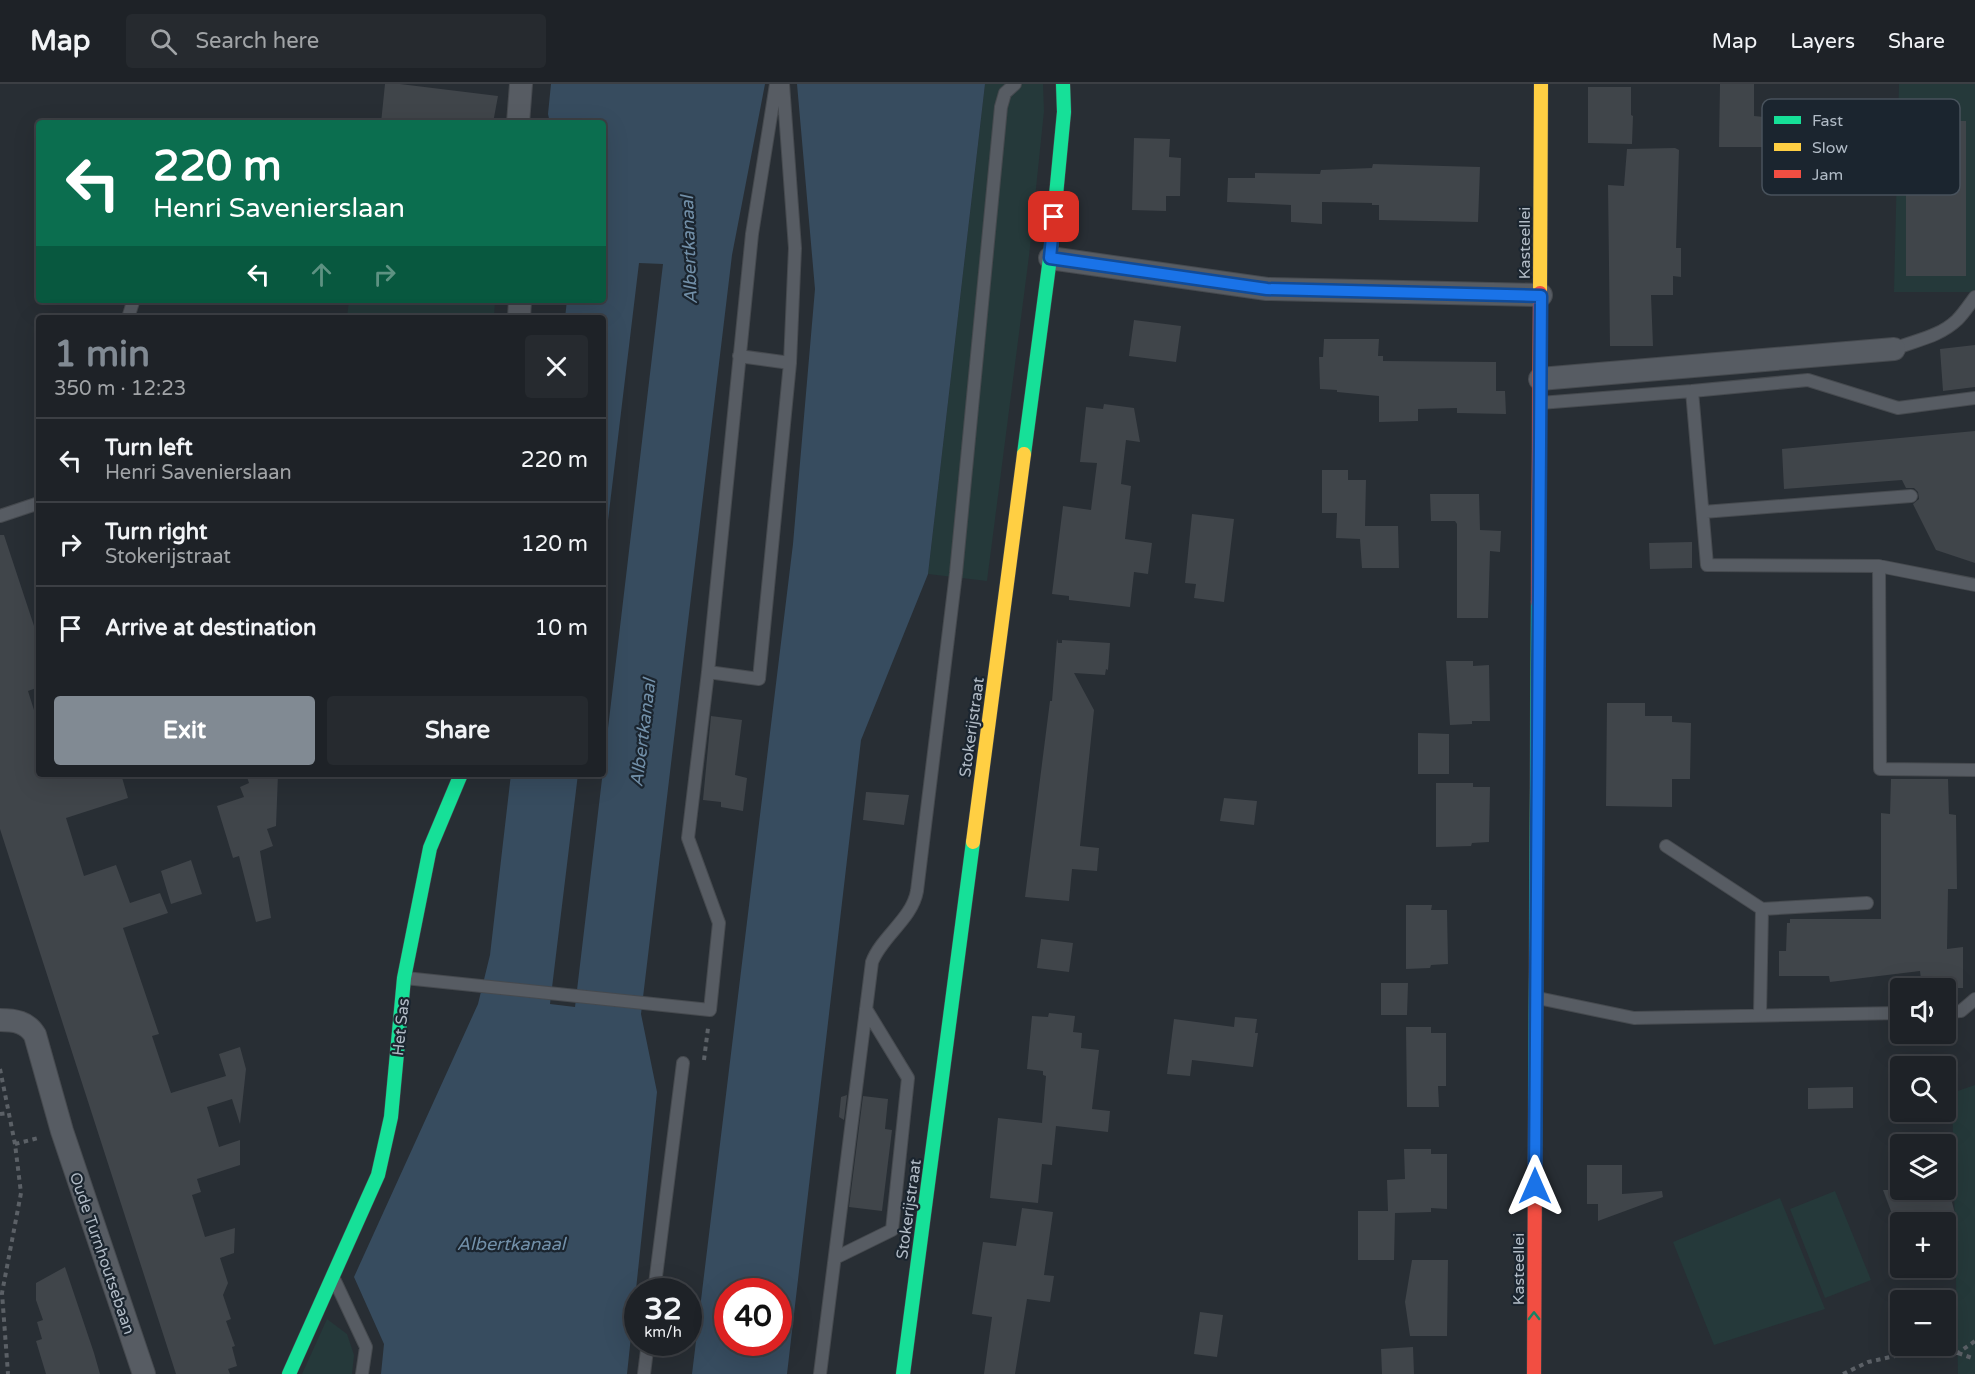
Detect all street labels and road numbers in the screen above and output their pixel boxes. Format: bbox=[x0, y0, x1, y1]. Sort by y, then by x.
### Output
street label: Kasteellei bbox=[1515, 207, 1535, 279]
street label: Stokerijstraat bbox=[955, 676, 989, 778]
street label: Het Sas bbox=[388, 997, 414, 1057]
street label: Stokerijstraat bbox=[892, 1158, 926, 1260]
street label: Oude Turnhoutsebaan bbox=[65, 1170, 139, 1337]
street label: Kasteellei bbox=[1509, 1233, 1529, 1305]

